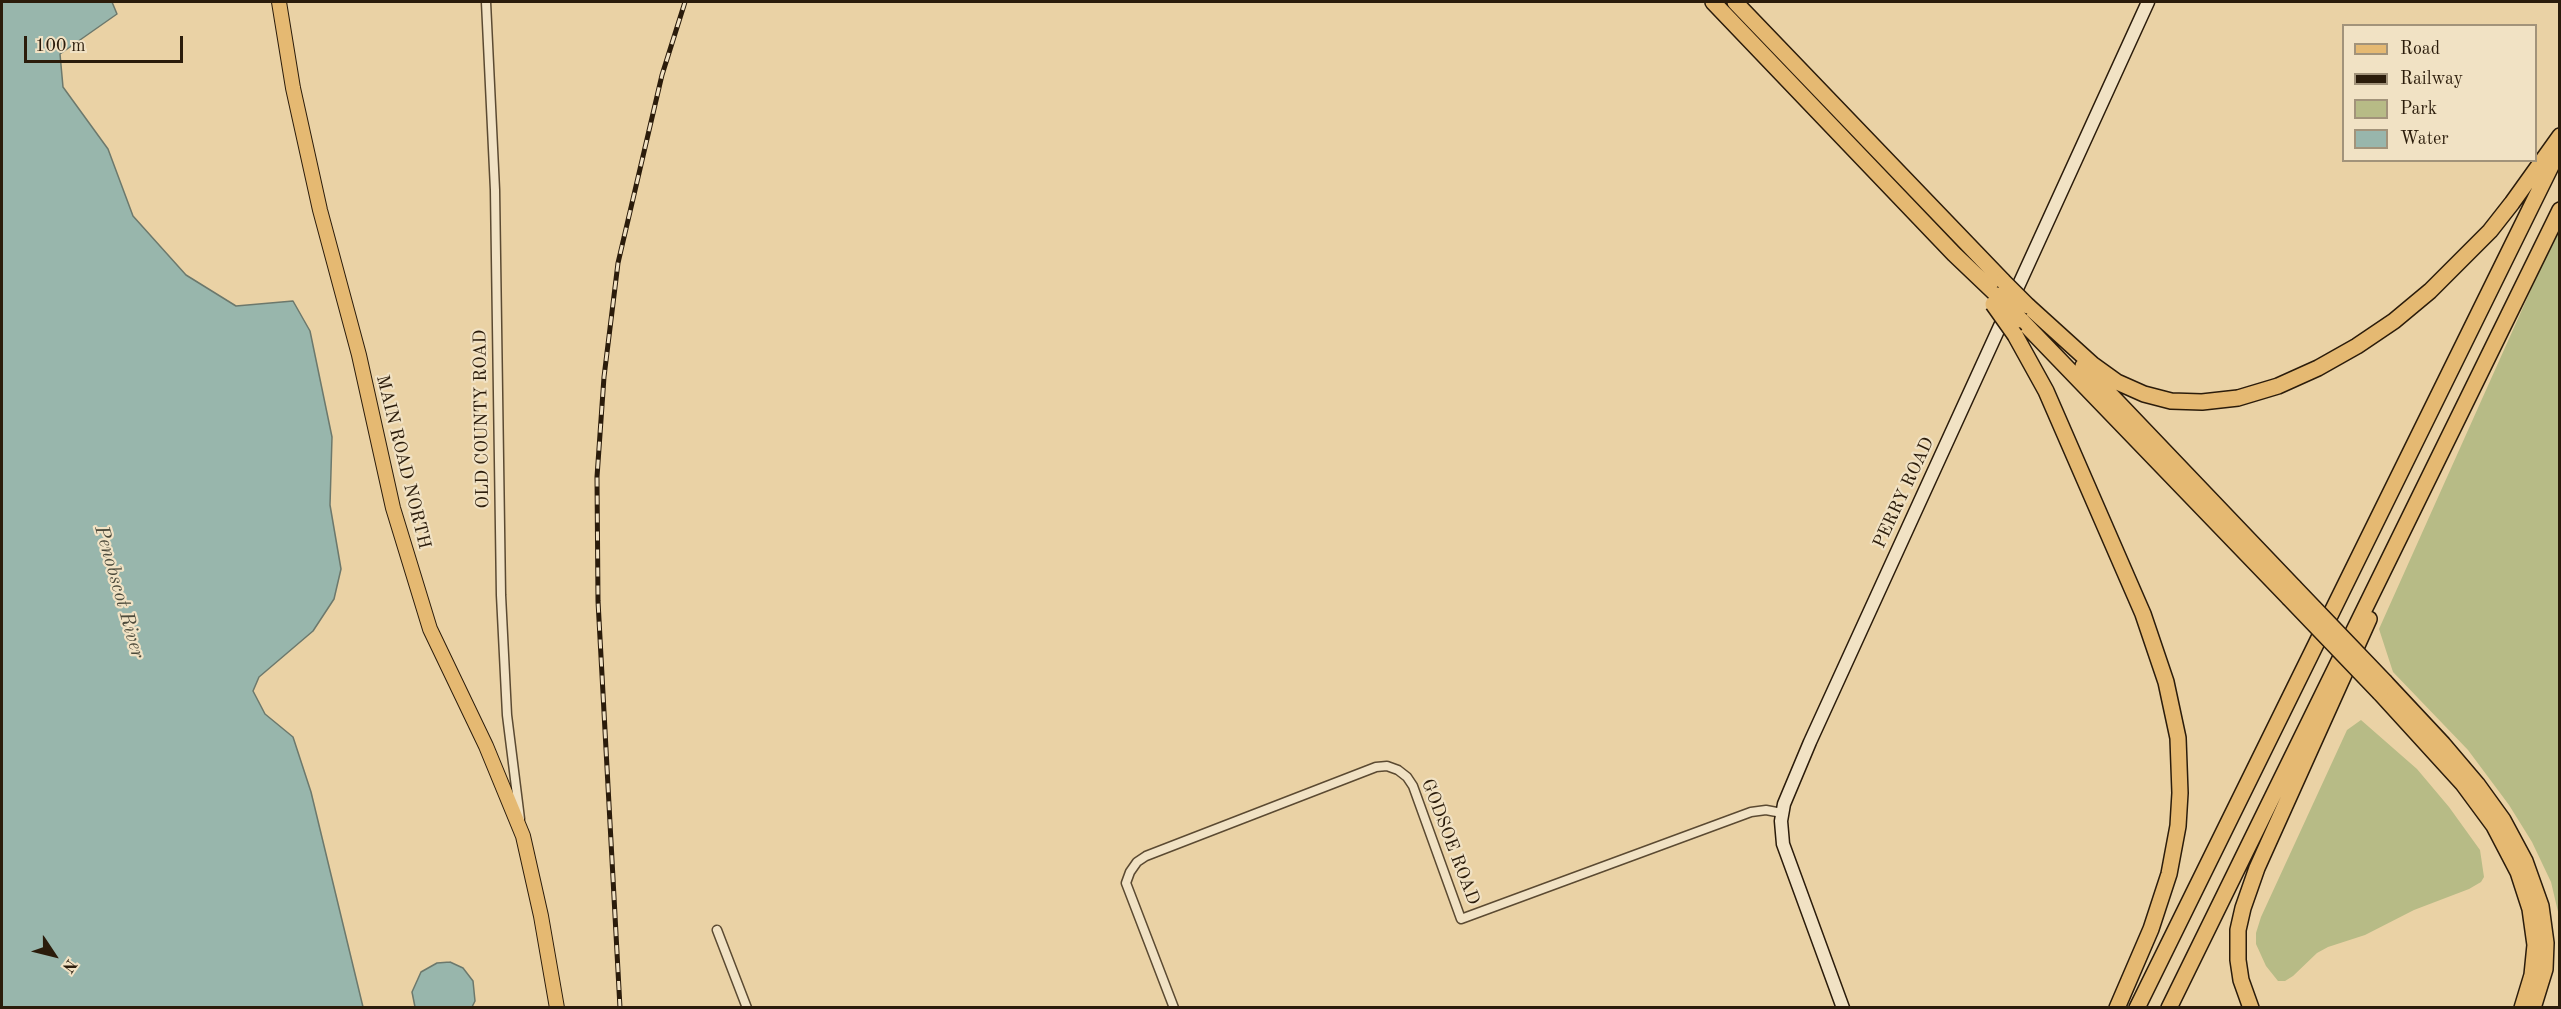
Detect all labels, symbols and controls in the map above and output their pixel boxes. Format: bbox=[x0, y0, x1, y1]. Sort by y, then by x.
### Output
scale bar bbox=[27, 24, 186, 62]
legend bbox=[2342, 24, 2537, 162]
text: 100 m bbox=[35, 37, 86, 55]
text: Road bbox=[2400, 40, 2440, 58]
text: Railway bbox=[2400, 70, 2463, 88]
text: Park bbox=[2400, 100, 2437, 118]
text: Water bbox=[2400, 130, 2449, 148]
street label: OLD COUNTY ROAD bbox=[470, 329, 494, 509]
street label: MAIN ROAD NORTH bbox=[371, 373, 435, 551]
street label: PERRY ROAD bbox=[1869, 434, 1939, 552]
water label: Penobscot River bbox=[89, 523, 149, 661]
street label: GODSOE ROAD bbox=[1416, 776, 1484, 908]
north arrow bbox=[24, 925, 84, 985]
text: N bbox=[59, 956, 79, 975]

